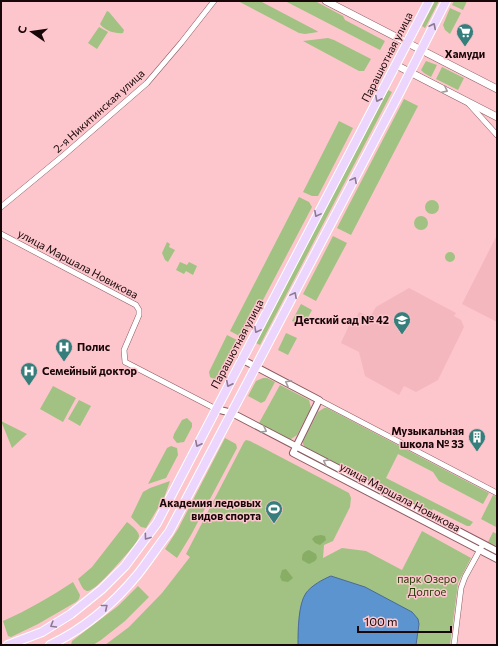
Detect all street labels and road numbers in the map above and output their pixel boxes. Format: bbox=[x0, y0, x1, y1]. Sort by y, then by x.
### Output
street label: Парашютная улица bbox=[358, 10, 415, 104]
street label: 2-я Никитинская улица bbox=[50, 66, 147, 155]
street label: улица Маршала Новикова bbox=[16, 226, 141, 301]
street label: Парашютная улица bbox=[208, 297, 266, 391]
street label: улица Маршала Новикова bbox=[338, 459, 463, 534]

